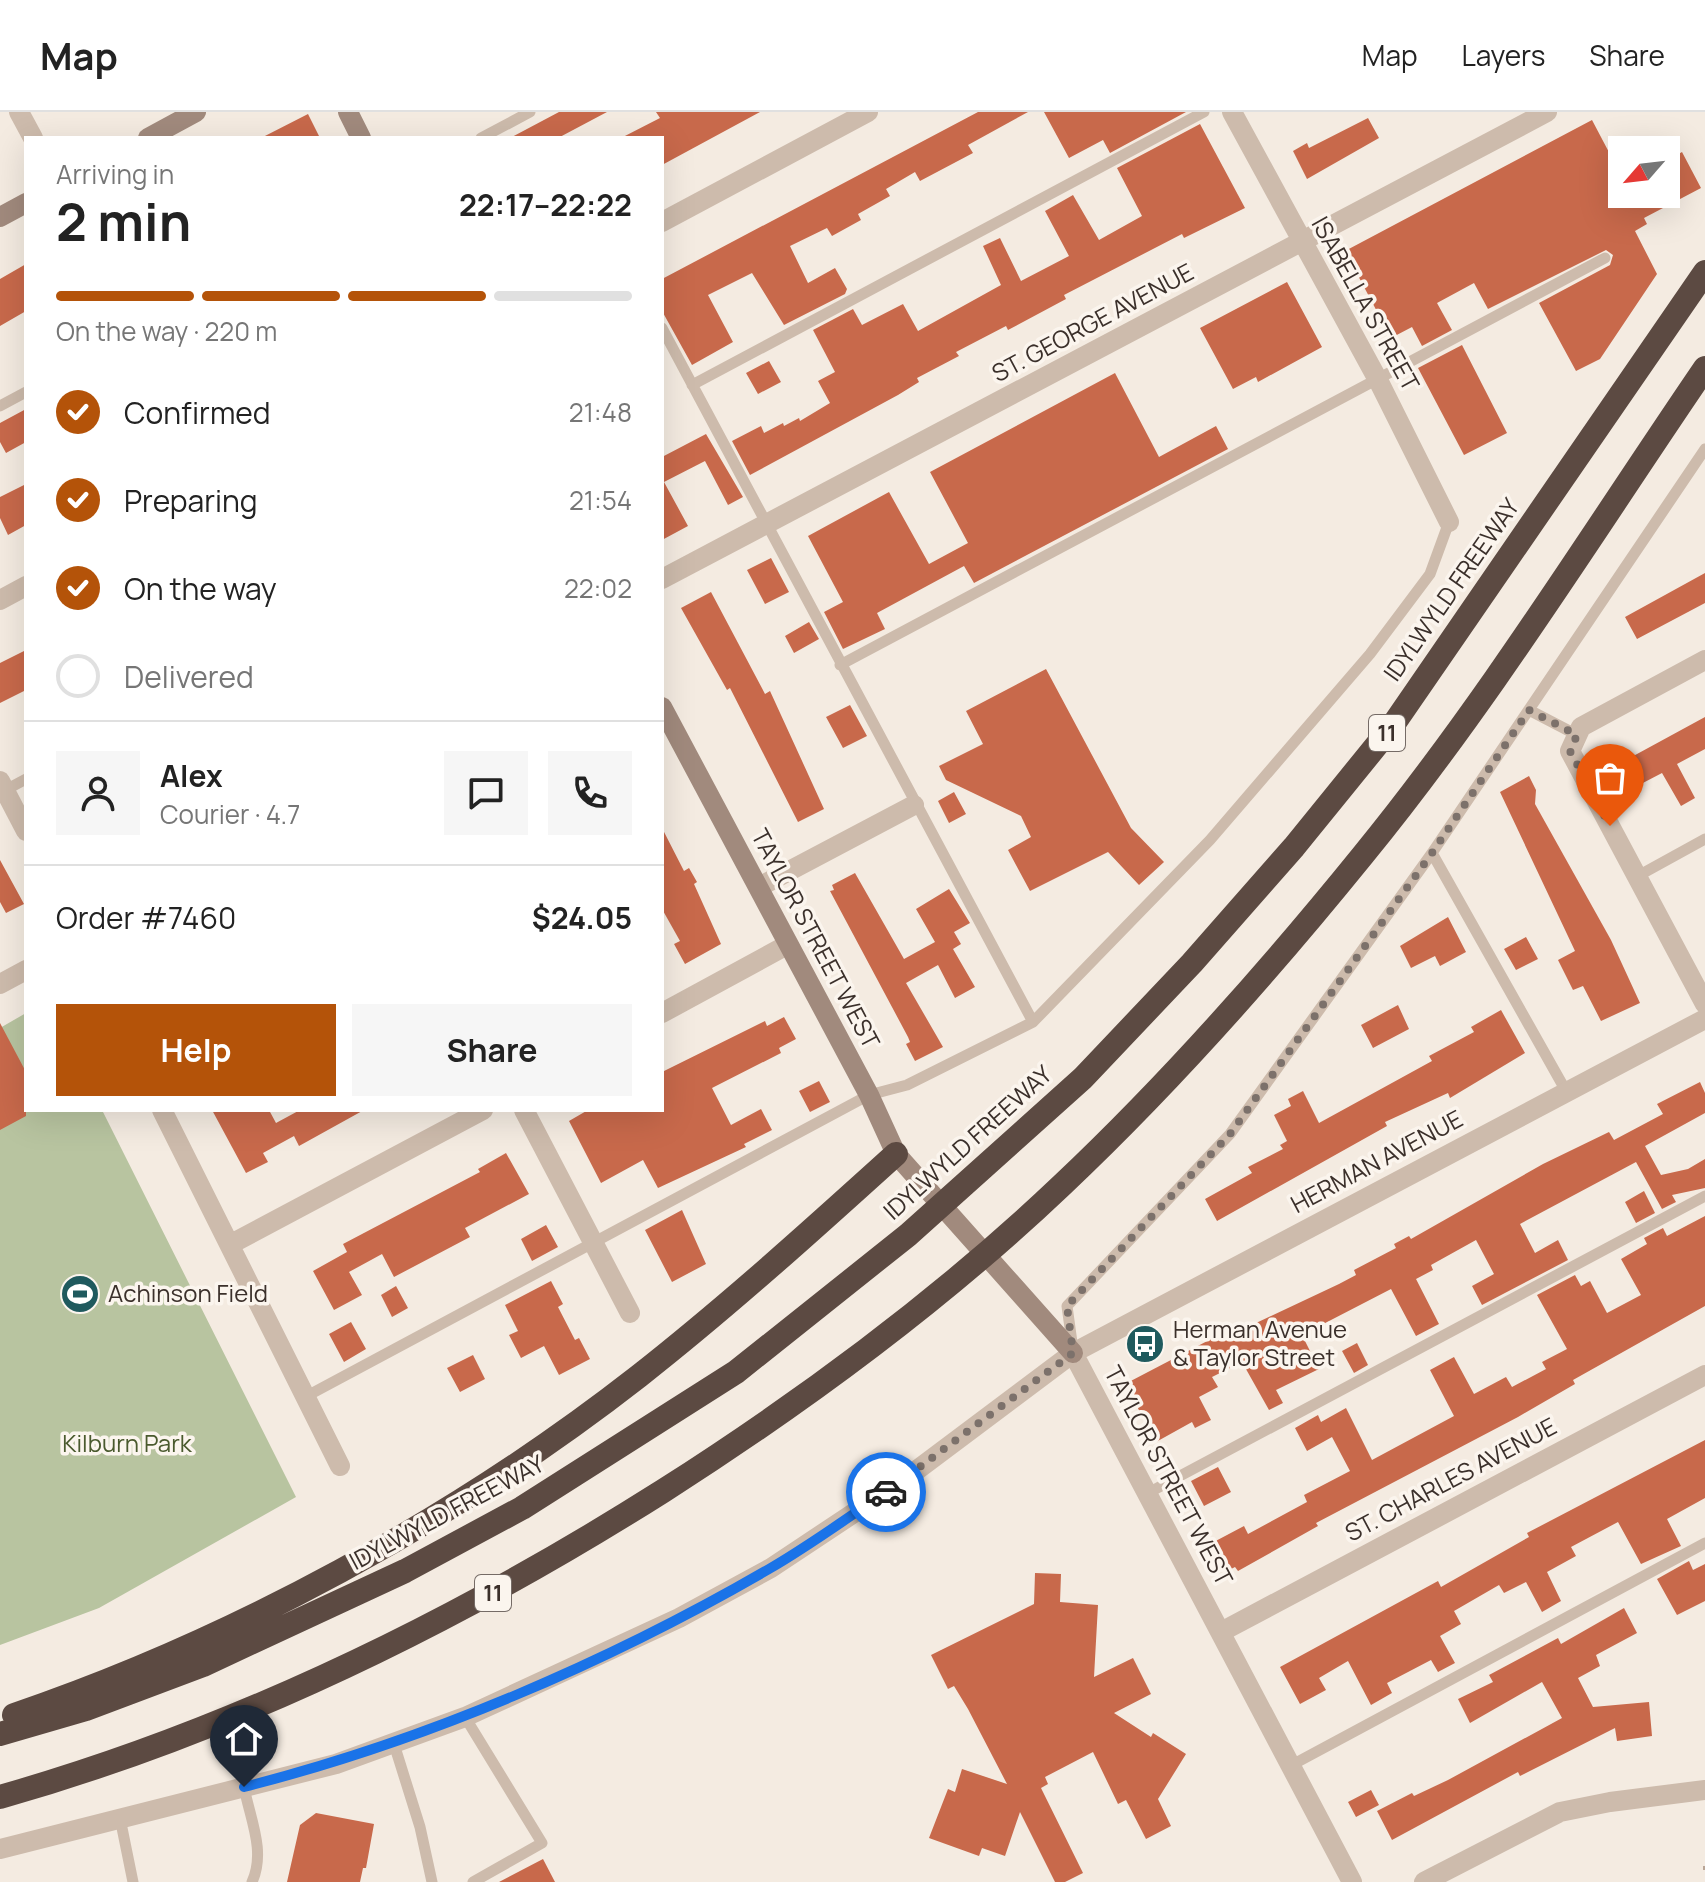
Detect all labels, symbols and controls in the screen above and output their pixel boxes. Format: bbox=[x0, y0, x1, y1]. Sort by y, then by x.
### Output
text: Map bbox=[40, 29, 118, 81]
text: Map bbox=[1362, 36, 1418, 74]
text: Layers bbox=[1462, 36, 1545, 74]
text: Share bbox=[1589, 36, 1665, 74]
north arrow bbox=[1608, 136, 1680, 208]
map controls bbox=[1608, 136, 1680, 208]
text: Arriving in bbox=[56, 156, 174, 192]
text: 22:17–22:22 bbox=[459, 184, 632, 225]
text: 2 min bbox=[56, 186, 191, 257]
street label: ISABELLA STREET bbox=[1305, 210, 1428, 397]
street label: ST. GEORGE AVENUE bbox=[986, 255, 1199, 389]
text: On the way · 220 m bbox=[56, 313, 277, 349]
icon: check bbox=[56, 390, 100, 434]
text: Confirmed bbox=[124, 392, 271, 433]
text: 21:48 bbox=[569, 394, 632, 430]
icon: check bbox=[56, 478, 100, 522]
text: Preparing bbox=[124, 480, 258, 521]
text: 21:54 bbox=[569, 482, 632, 518]
street label: IDYLWYLD FREEWAY bbox=[1375, 491, 1527, 687]
icon: check bbox=[56, 566, 100, 610]
text: On the way bbox=[124, 568, 277, 609]
text: 22:02 bbox=[564, 570, 632, 606]
text: Delivered bbox=[124, 656, 254, 697]
road number: 11 bbox=[1369, 715, 1405, 751]
pin bbox=[1576, 744, 1644, 826]
button: person bbox=[56, 751, 140, 835]
button: chat bbox=[444, 751, 528, 835]
button: phone bbox=[548, 751, 632, 835]
text: Alex bbox=[160, 755, 223, 796]
icon: bag bbox=[1588, 756, 1632, 800]
text: Courier · 4.7 bbox=[160, 796, 300, 832]
street label: TAYLOR STREET WEST bbox=[744, 823, 889, 1055]
text: Order #7460 bbox=[56, 897, 236, 938]
text: $24.05 bbox=[532, 897, 632, 938]
button: Help bbox=[56, 1004, 336, 1096]
button: Share bbox=[352, 1004, 632, 1096]
street label: IDYLWYLD FREEWAY bbox=[876, 1057, 1059, 1226]
street label: HERMAN AVENUE bbox=[1284, 1101, 1468, 1220]
sports icon: Achinson Field bbox=[59, 1273, 101, 1315]
place label: Achinson Field bbox=[108, 1276, 268, 1309]
place label: Herman Avenue & Taylor Street bbox=[1173, 1312, 1347, 1373]
bus stop icon: Herman Avenue & Taylor Street bbox=[1124, 1323, 1166, 1365]
street label: TAYLOR STREET WEST bbox=[1097, 1360, 1242, 1592]
street label: ST. CHARLES AVENUE bbox=[1339, 1409, 1562, 1548]
park label: Kilburn Park bbox=[62, 1426, 193, 1459]
street label: IDYLWYLD FREEWAY bbox=[343, 1446, 550, 1577]
courier bbox=[846, 1452, 926, 1532]
icon: car bbox=[864, 1470, 908, 1514]
road number: 11 bbox=[475, 1575, 511, 1611]
pin bbox=[210, 1705, 278, 1787]
icon: home bbox=[222, 1717, 266, 1761]

